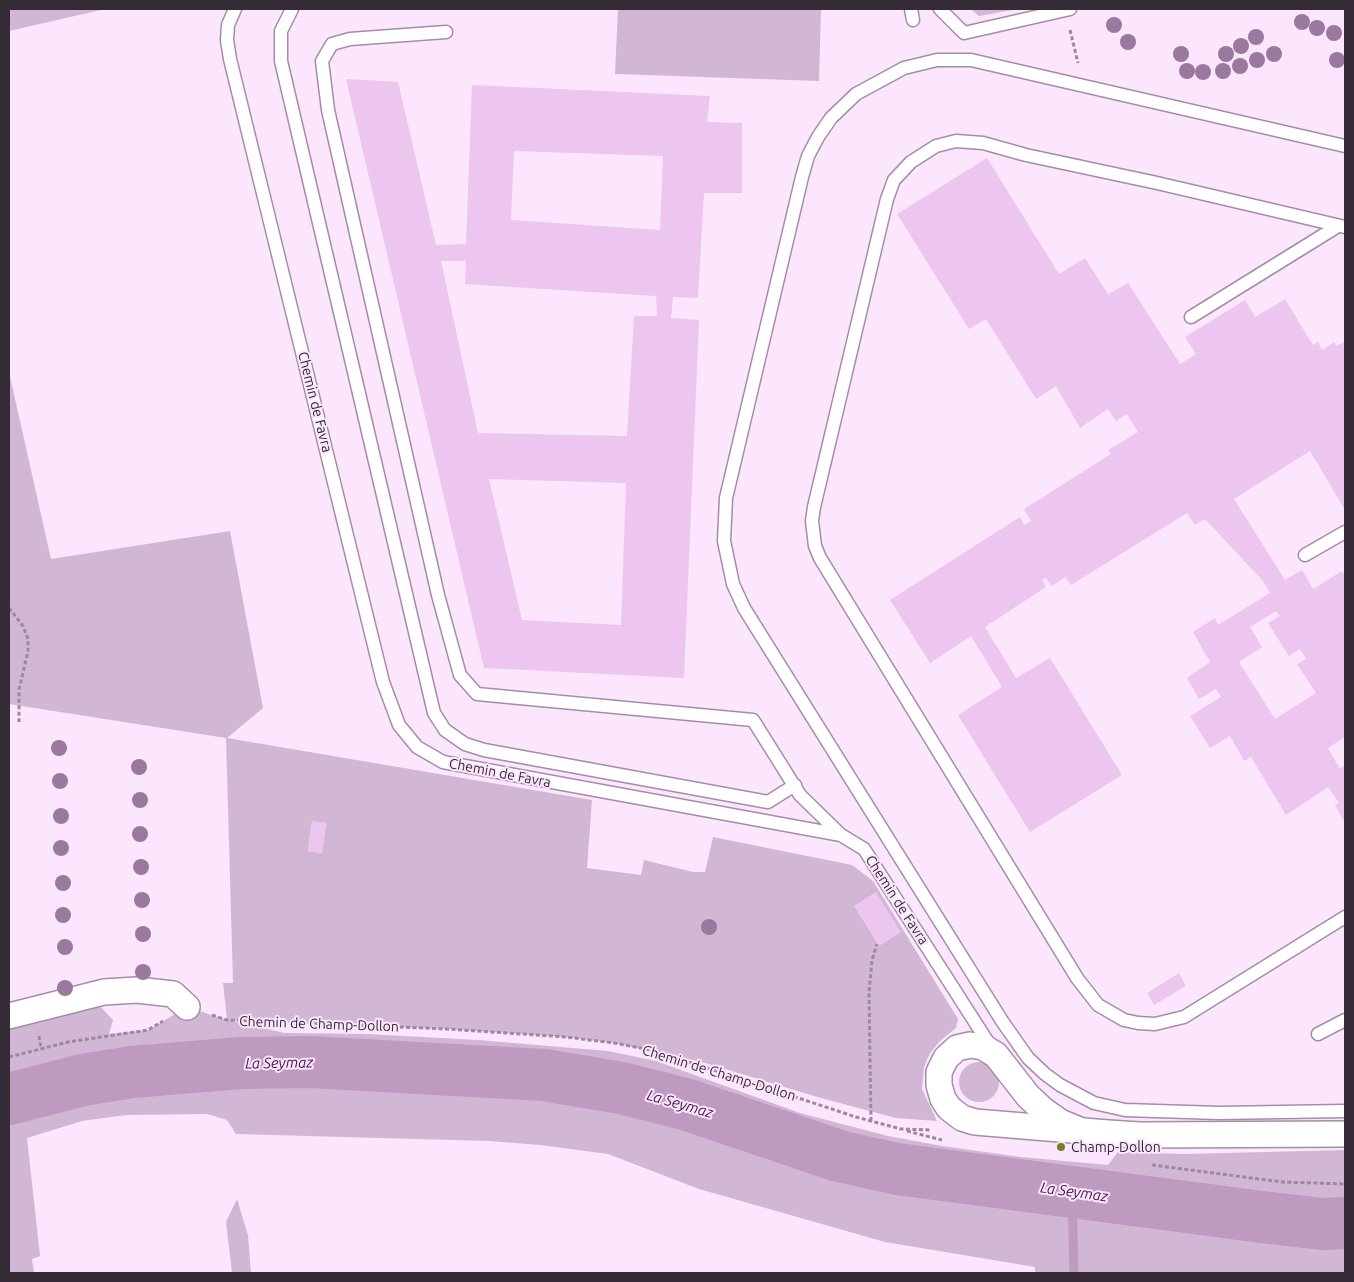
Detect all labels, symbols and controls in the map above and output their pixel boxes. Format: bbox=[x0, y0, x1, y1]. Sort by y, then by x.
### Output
street label: Chemin de Favra bbox=[294, 350, 336, 454]
street label: Chemin de Favra bbox=[448, 755, 552, 791]
street label: Chemin de Favra bbox=[862, 852, 932, 948]
street label: Chemin de Champ-Dollon bbox=[239, 1013, 399, 1035]
street label: Chemin de Champ-Dollon bbox=[640, 1042, 798, 1104]
water label: La Seymaz bbox=[245, 1053, 313, 1073]
water label: La Seymaz bbox=[645, 1086, 715, 1122]
place label: Champ-Dollon bbox=[1071, 1139, 1161, 1155]
marker: Champ-Dollon bbox=[1055, 1141, 1067, 1153]
water label: La Seymaz bbox=[1039, 1178, 1109, 1206]

